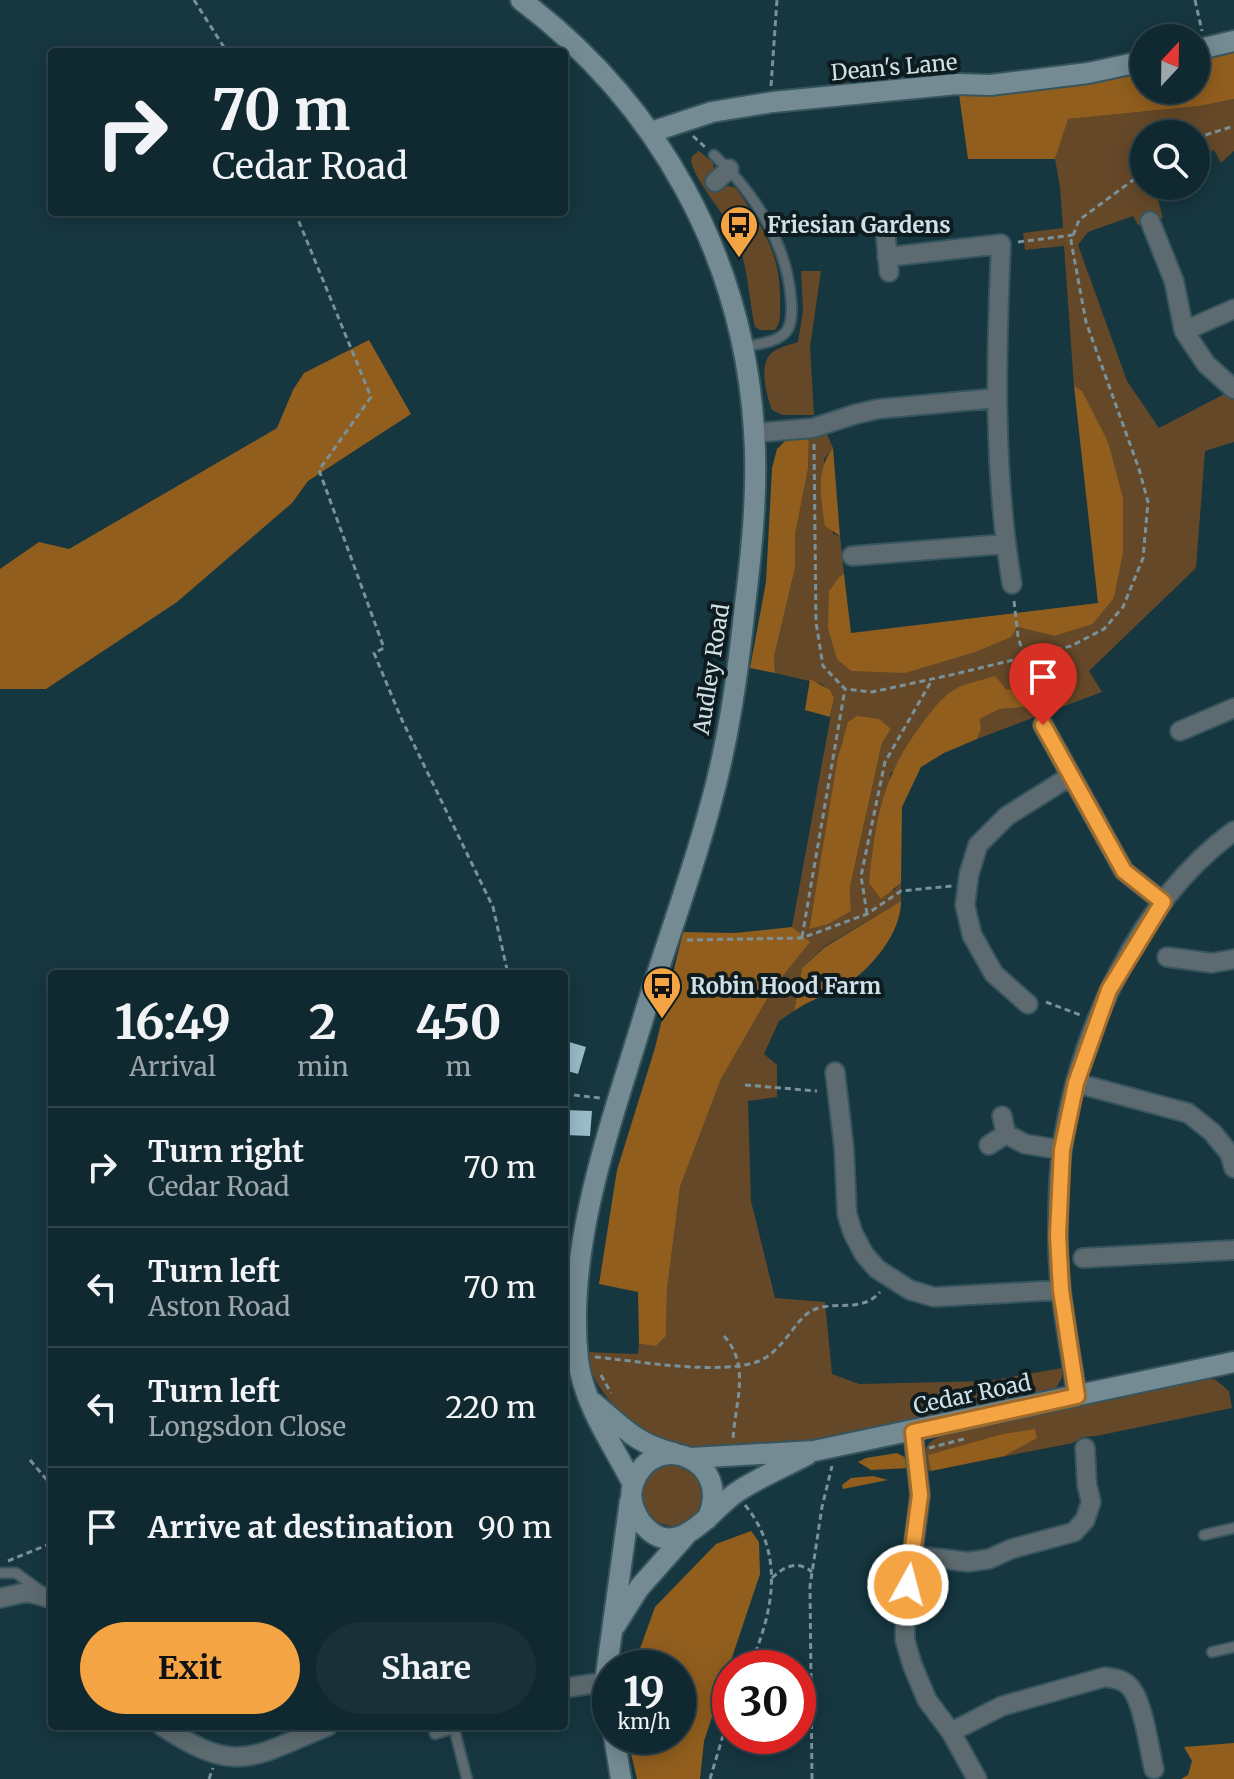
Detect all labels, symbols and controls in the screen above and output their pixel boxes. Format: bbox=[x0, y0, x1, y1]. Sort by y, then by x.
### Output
north arrow bbox=[1130, 24, 1210, 104]
map controls bbox=[1130, 24, 1210, 200]
street label: Dean's Lane bbox=[829, 48, 959, 86]
text: 70 m bbox=[212, 75, 350, 145]
icon: right bbox=[80, 80, 184, 184]
button: search bbox=[1130, 120, 1210, 200]
text: Cedar Road bbox=[212, 144, 408, 189]
bus stop icon: Friesian Gardens bbox=[718, 204, 760, 259]
place label: Friesian Gardens bbox=[767, 211, 951, 239]
street label: Audley Road bbox=[687, 602, 735, 737]
pin bbox=[1009, 643, 1077, 725]
icon: arrive bbox=[1021, 655, 1065, 699]
bus stop icon: Robin Hood Farm bbox=[641, 965, 683, 1020]
place label: Robin Hood Farm bbox=[690, 972, 881, 1000]
text: 16:49 bbox=[114, 992, 231, 1052]
text: 2 bbox=[309, 992, 337, 1052]
text: 450 bbox=[415, 992, 502, 1052]
text: Arrival bbox=[129, 1050, 216, 1083]
text: min bbox=[297, 1050, 349, 1083]
text: m bbox=[445, 1050, 471, 1083]
text: Turn right bbox=[148, 1132, 304, 1170]
icon: right bbox=[80, 1145, 124, 1189]
text: 70 m bbox=[463, 1148, 536, 1186]
text: Cedar Road bbox=[148, 1170, 289, 1203]
text: Turn left bbox=[148, 1252, 280, 1290]
icon: left bbox=[80, 1265, 124, 1309]
text: 70 m bbox=[463, 1268, 536, 1306]
text: Aston Road bbox=[148, 1290, 290, 1323]
street label: Cedar Road bbox=[911, 1368, 1033, 1420]
text: Turn left bbox=[148, 1372, 280, 1410]
icon: left bbox=[80, 1385, 124, 1429]
text: 220 m bbox=[445, 1388, 536, 1426]
text: Longsdon Close bbox=[148, 1410, 346, 1443]
icon: arrive bbox=[80, 1505, 124, 1549]
text: Arrive at destination bbox=[148, 1508, 454, 1546]
text: 90 m bbox=[478, 1508, 552, 1546]
position arrow bbox=[866, 1543, 950, 1627]
button: Exit bbox=[80, 1622, 300, 1714]
button: Share bbox=[316, 1622, 536, 1714]
speed limit sign: 30 bbox=[712, 1650, 816, 1754]
text: 19 bbox=[623, 1667, 665, 1717]
text: km/h bbox=[618, 1709, 670, 1734]

